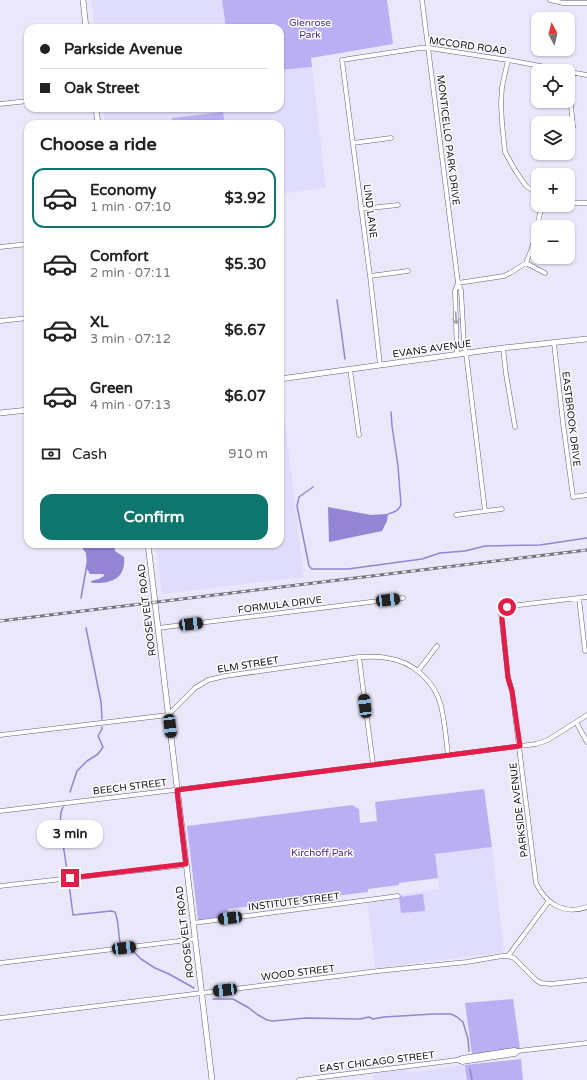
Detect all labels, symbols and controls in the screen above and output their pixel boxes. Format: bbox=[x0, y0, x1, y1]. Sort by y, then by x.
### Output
north arrow bbox=[531, 12, 575, 56]
map controls bbox=[531, 12, 575, 264]
park label: Glenrose Park bbox=[289, 17, 331, 41]
street label: MCCORD ROAD bbox=[428, 35, 508, 57]
text: Parkside Avenue bbox=[64, 40, 182, 58]
button: locate bbox=[531, 64, 575, 108]
street label: MONTICELLO PARK DRIVE bbox=[434, 74, 462, 206]
text: Oak Street bbox=[64, 79, 139, 97]
button: layers bbox=[531, 116, 575, 160]
text: Choose a ride bbox=[40, 133, 157, 155]
button: + bbox=[531, 168, 575, 212]
icon: car bbox=[42, 180, 78, 216]
text: Economy bbox=[90, 181, 156, 199]
street label: LIND LANE bbox=[361, 183, 379, 239]
text: $3.92 bbox=[225, 189, 266, 207]
text: 1 min · 07:10 bbox=[90, 199, 171, 215]
button: − bbox=[531, 220, 575, 264]
icon: car bbox=[42, 246, 78, 282]
text: Comfort bbox=[90, 247, 149, 265]
text: $5.30 bbox=[225, 255, 266, 273]
text: 2 min · 07:11 bbox=[90, 265, 171, 281]
one-way arrow bbox=[452, 311, 459, 324]
icon: car bbox=[42, 312, 78, 348]
text: XL bbox=[90, 313, 109, 331]
text: $6.67 bbox=[225, 321, 266, 339]
text: 3 min · 07:12 bbox=[90, 331, 171, 347]
street label: EVANS AVENUE bbox=[392, 338, 472, 360]
street label: EASTBROOK DRIVE bbox=[559, 371, 583, 467]
icon: car bbox=[42, 378, 78, 414]
text: Green bbox=[90, 379, 133, 397]
text: $6.07 bbox=[225, 387, 266, 405]
text: 4 min · 07:13 bbox=[90, 397, 171, 413]
icon: cash bbox=[40, 443, 62, 465]
text: Cash bbox=[72, 445, 107, 463]
text: 910 m bbox=[228, 446, 268, 462]
button: Confirm bbox=[40, 494, 268, 540]
street label: ROOSEVELT ROAD bbox=[135, 563, 159, 657]
car bbox=[375, 593, 401, 607]
street label: FORMULA DRIVE bbox=[237, 594, 323, 616]
route start bbox=[498, 598, 516, 616]
car bbox=[178, 617, 204, 631]
street label: ELM STREET bbox=[216, 654, 280, 676]
car bbox=[358, 693, 372, 719]
car bbox=[163, 713, 177, 739]
street label: PARKSIDE AVENUE bbox=[507, 762, 531, 858]
street label: BEECH STREET bbox=[92, 777, 168, 797]
callout: 3 min bbox=[37, 820, 103, 848]
text: 3 min bbox=[53, 826, 87, 842]
park label: Kirchoff Park bbox=[291, 847, 354, 859]
route end bbox=[61, 869, 79, 887]
street label: ROOSEVELT ROAD bbox=[173, 885, 197, 979]
street label: INSTITUTE STREET bbox=[248, 890, 340, 914]
car bbox=[217, 911, 243, 925]
car bbox=[111, 941, 137, 955]
street label: WOOD STREET bbox=[260, 963, 336, 983]
car bbox=[212, 983, 238, 997]
street label: EAST CHICAGO STREET bbox=[319, 1049, 435, 1075]

